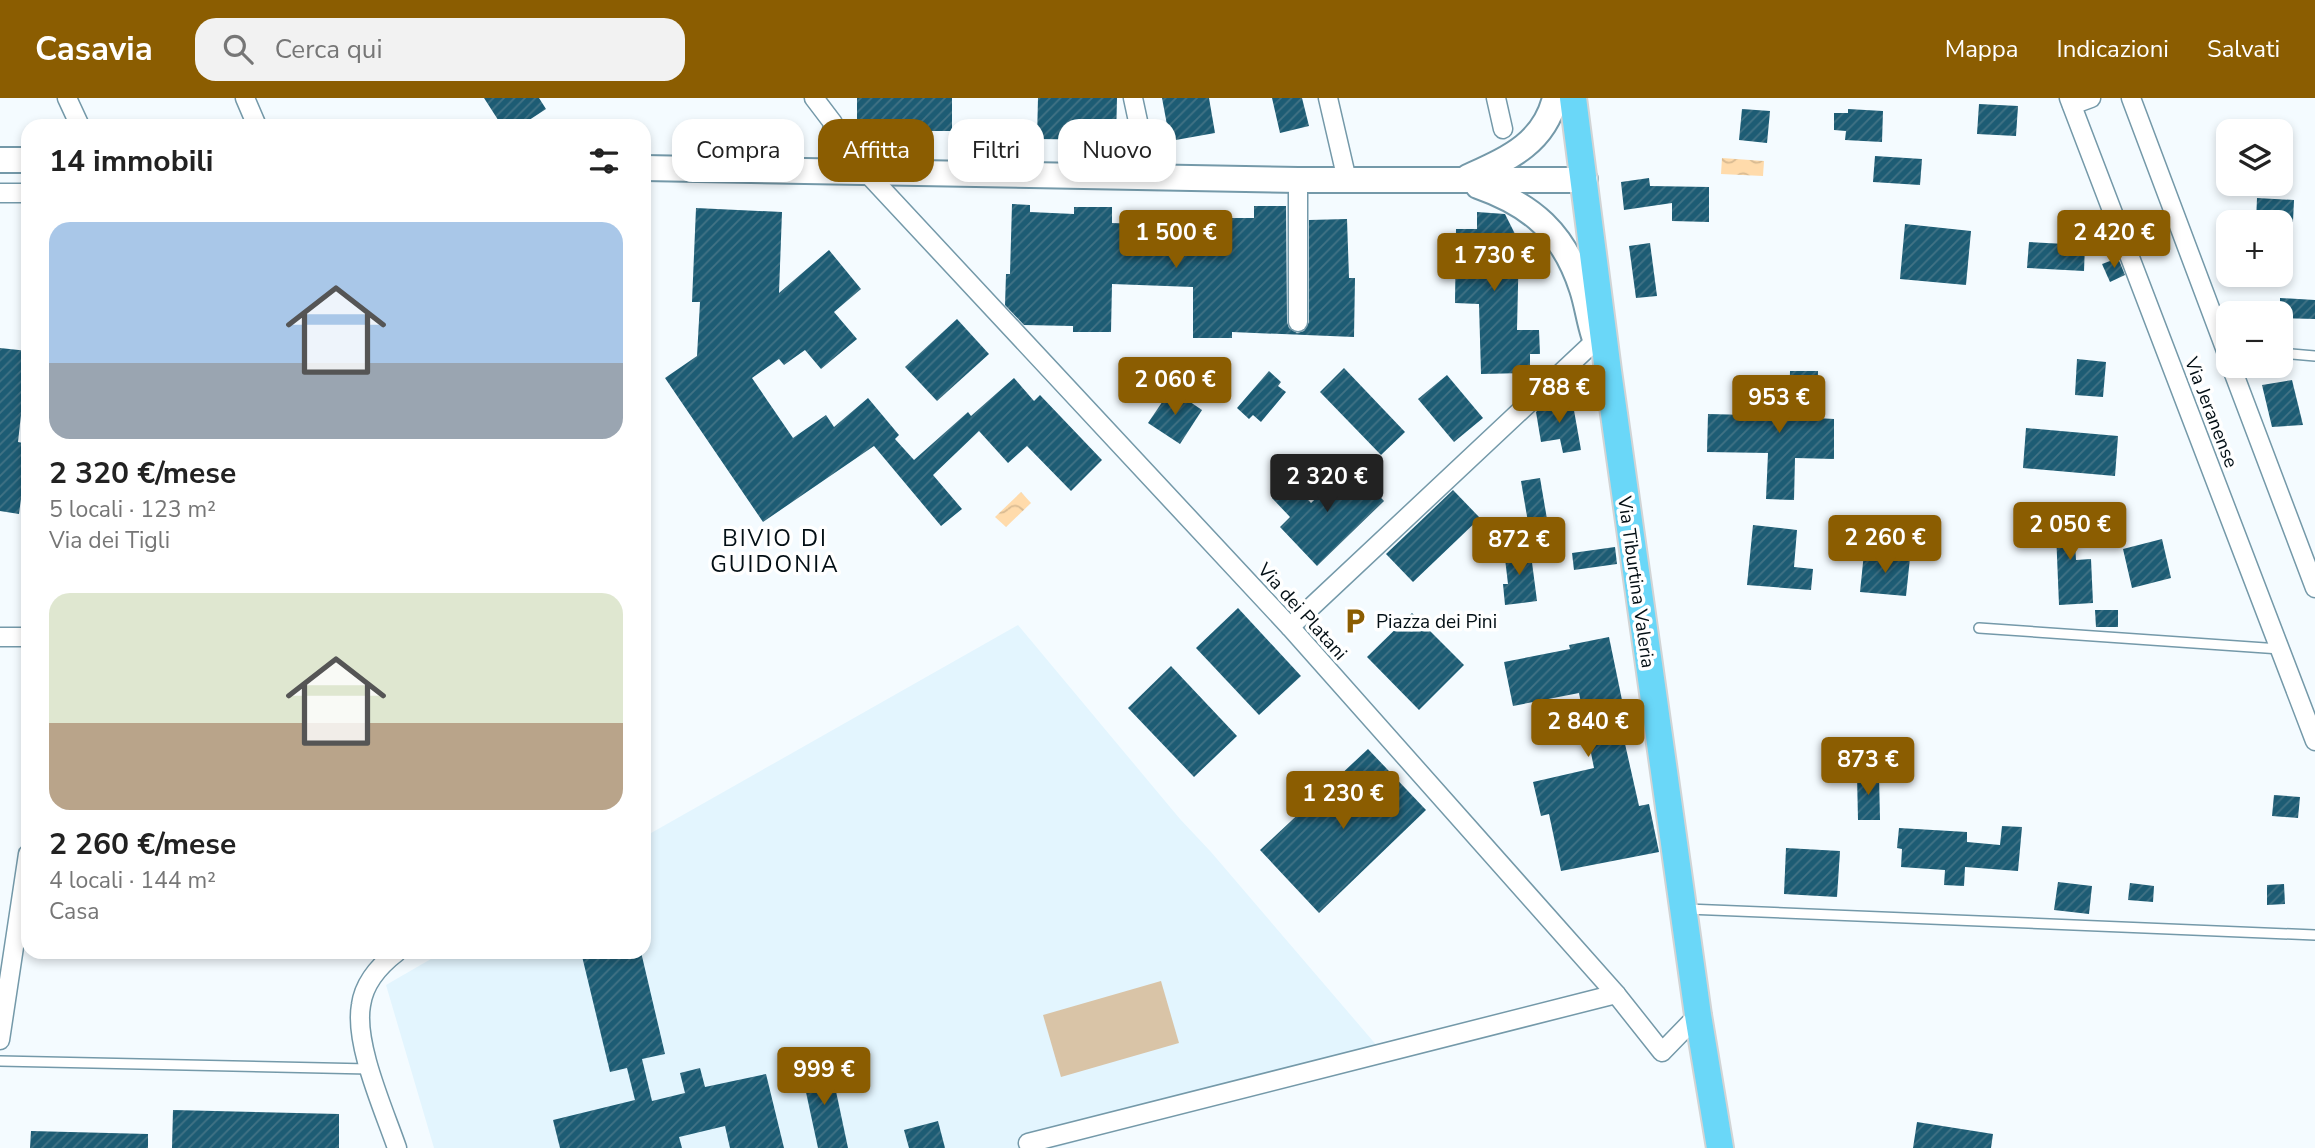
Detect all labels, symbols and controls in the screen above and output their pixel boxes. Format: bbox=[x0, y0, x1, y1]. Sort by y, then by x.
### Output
search box bbox=[195, 18, 685, 81]
text: Casavia bbox=[35, 27, 153, 72]
icon: search bbox=[219, 30, 257, 68]
text: Cerca qui bbox=[275, 32, 382, 67]
text: Mappa bbox=[1945, 33, 2019, 65]
text: Indicazioni bbox=[2057, 33, 2169, 65]
text: Salvati bbox=[2207, 33, 2280, 65]
chip: Compra bbox=[672, 119, 804, 182]
chip: Affitta bbox=[818, 119, 934, 182]
chip: Filtri bbox=[948, 119, 1044, 182]
chip: Nuovo bbox=[1058, 119, 1176, 182]
map controls bbox=[2216, 119, 2293, 378]
button: layers bbox=[2216, 119, 2293, 196]
text: 14 immobili bbox=[49, 141, 214, 182]
icon: filters bbox=[585, 142, 623, 180]
button: + bbox=[2216, 210, 2293, 287]
pin: 1 500 € bbox=[1111, 211, 1241, 270]
pin: 2 420 € bbox=[2049, 211, 2179, 270]
text: 1 500 € bbox=[1135, 217, 1217, 248]
text: 2 420 € bbox=[2073, 217, 2155, 248]
pin: 1 730 € bbox=[1429, 234, 1559, 293]
text: 1 730 € bbox=[1453, 240, 1535, 271]
icon: home bbox=[273, 267, 399, 393]
button: − bbox=[2216, 301, 2293, 378]
street label: Via Jeranense bbox=[2178, 352, 2244, 471]
pin: 2 060 € bbox=[1110, 358, 1240, 417]
text: 2 060 € bbox=[1134, 364, 1216, 395]
pin: 788 € bbox=[1510, 366, 1608, 425]
text: 788 € bbox=[1528, 372, 1590, 403]
pin: 953 € bbox=[1730, 376, 1828, 435]
text: 953 € bbox=[1748, 382, 1810, 413]
text: 2 320 €/mese bbox=[49, 453, 236, 494]
pin: 2 320 € bbox=[1262, 454, 1392, 514]
text: 2 320 € bbox=[1286, 461, 1368, 492]
text: 5 locali · 123 m² bbox=[49, 494, 216, 525]
street label: Via Tiburtina Valeria bbox=[1611, 494, 1661, 670]
pin: 2 050 € bbox=[2005, 503, 2135, 562]
text: 2 050 € bbox=[2029, 509, 2111, 540]
pin: 2 260 € bbox=[1820, 516, 1950, 575]
pin: 872 € bbox=[1470, 518, 1568, 577]
text: 2 260 € bbox=[1844, 522, 1926, 553]
district label: BIVIO DI GUIDONIA bbox=[710, 523, 840, 580]
text: 872 € bbox=[1488, 524, 1550, 555]
text: Via dei Tigli bbox=[49, 525, 170, 556]
street label: Via dei Platani bbox=[1251, 557, 1353, 666]
parking icon: Piazza dei Pini bbox=[1340, 606, 1370, 636]
place label: Piazza dei Pini bbox=[1376, 609, 1497, 635]
icon: home bbox=[273, 638, 399, 764]
pin: 2 840 € bbox=[1523, 700, 1653, 759]
text: 2 840 € bbox=[1547, 706, 1629, 737]
pin: 873 € bbox=[1819, 738, 1917, 797]
text: 873 € bbox=[1837, 744, 1899, 775]
pin: 1 230 € bbox=[1278, 772, 1408, 831]
text: 1 230 € bbox=[1302, 778, 1384, 809]
text: 2 260 €/mese bbox=[49, 824, 236, 865]
text: 4 locali · 144 m² bbox=[49, 865, 216, 896]
text: Casa bbox=[49, 896, 100, 927]
pin: 999 € bbox=[775, 1048, 873, 1107]
text: 999 € bbox=[793, 1054, 855, 1085]

